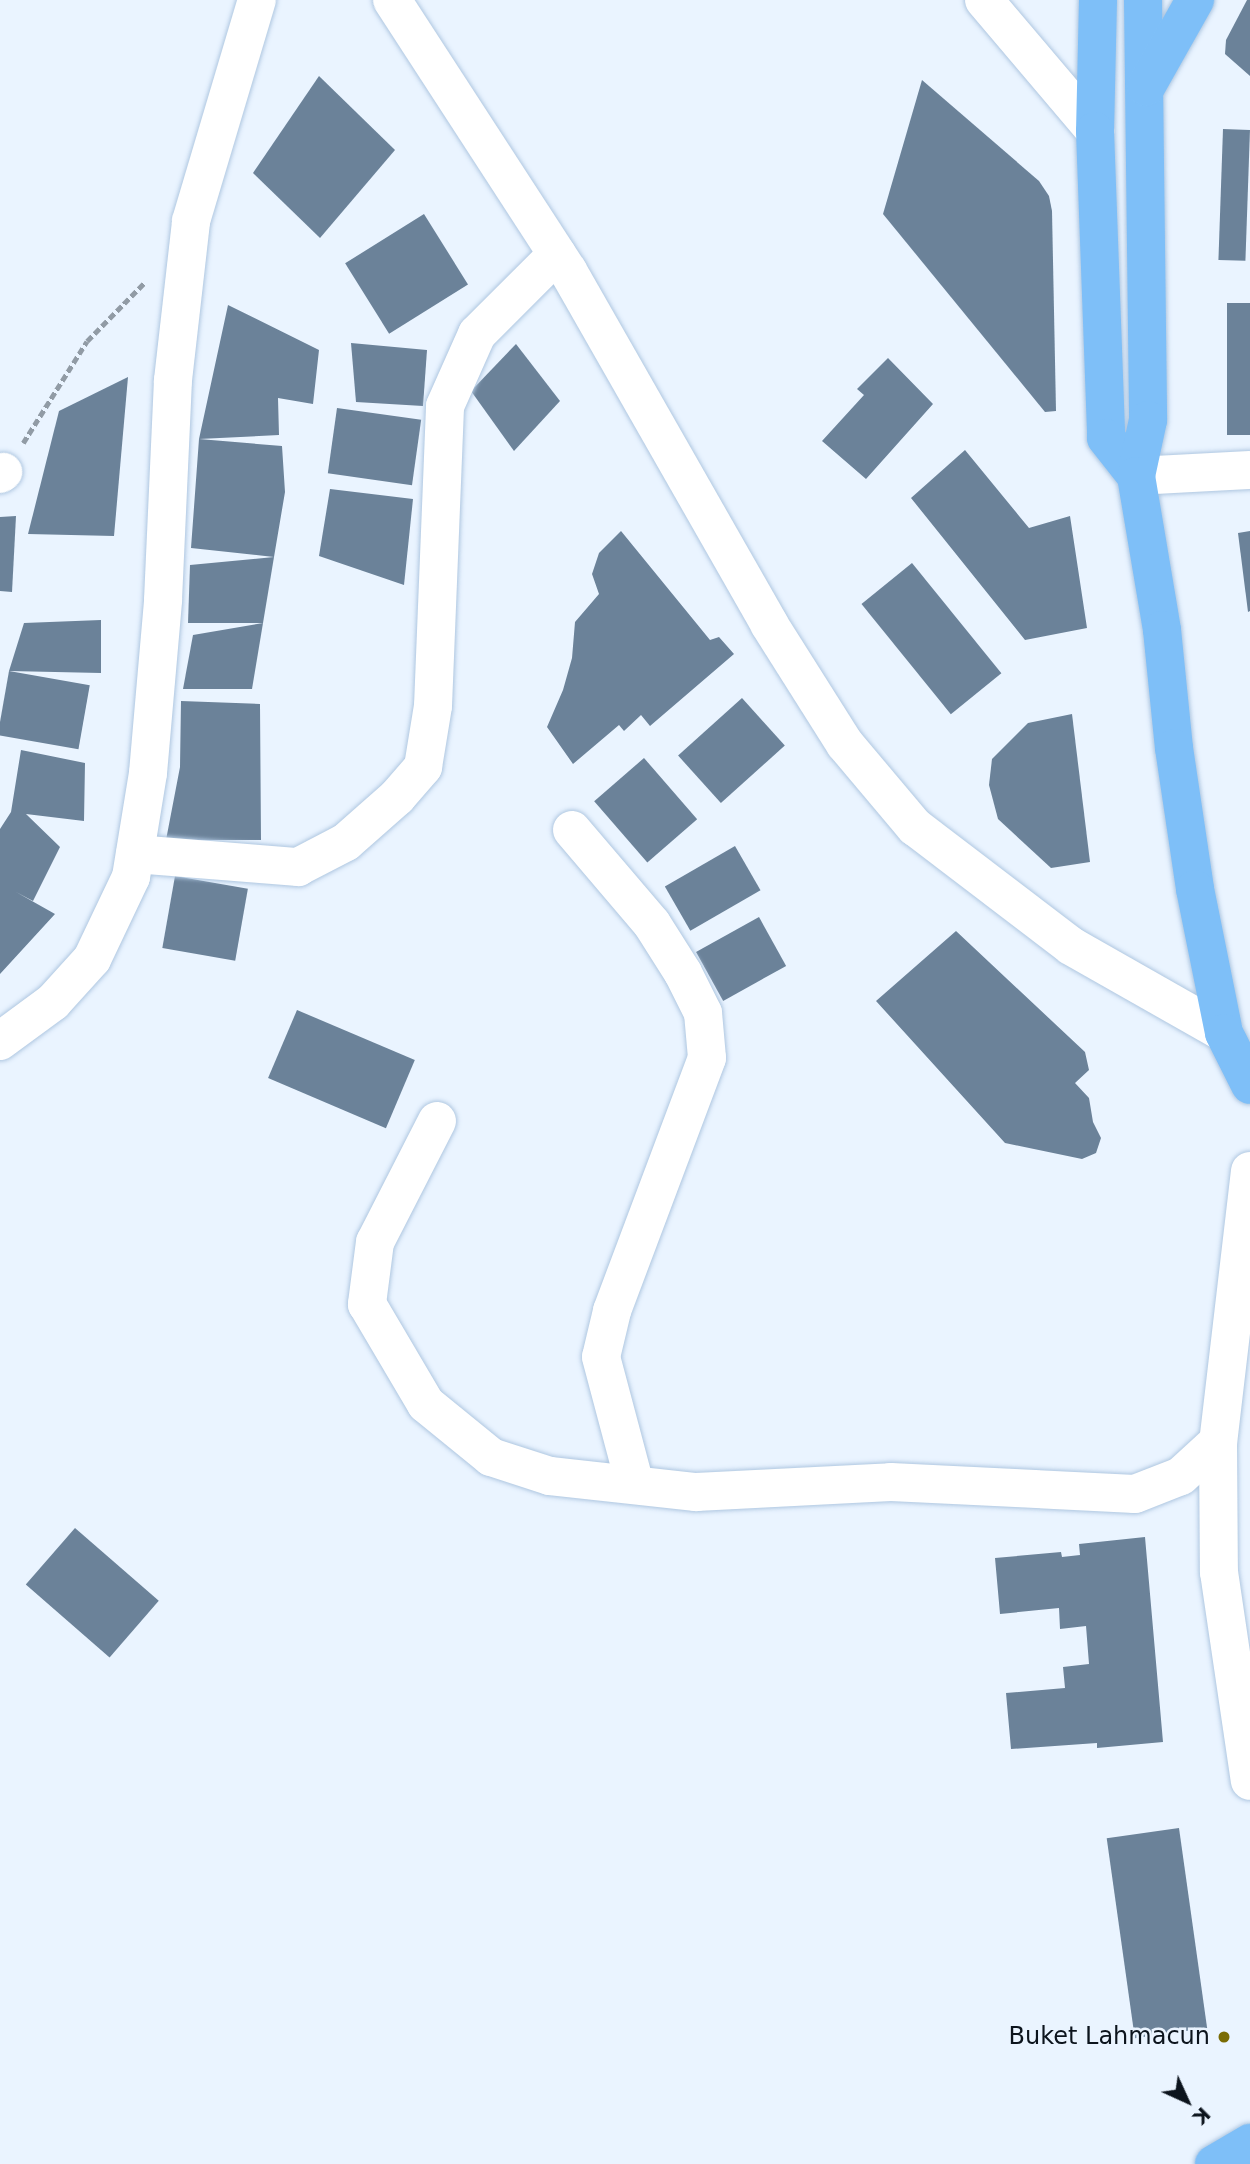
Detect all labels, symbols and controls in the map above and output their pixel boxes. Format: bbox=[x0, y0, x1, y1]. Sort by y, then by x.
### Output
place label: Buket Lahmacun bbox=[1008, 2023, 1210, 2051]
marker: Buket Lahmacun bbox=[1216, 2029, 1232, 2045]
north arrow bbox=[1152, 2066, 1222, 2136]
text: K bbox=[1189, 2103, 1215, 2129]

